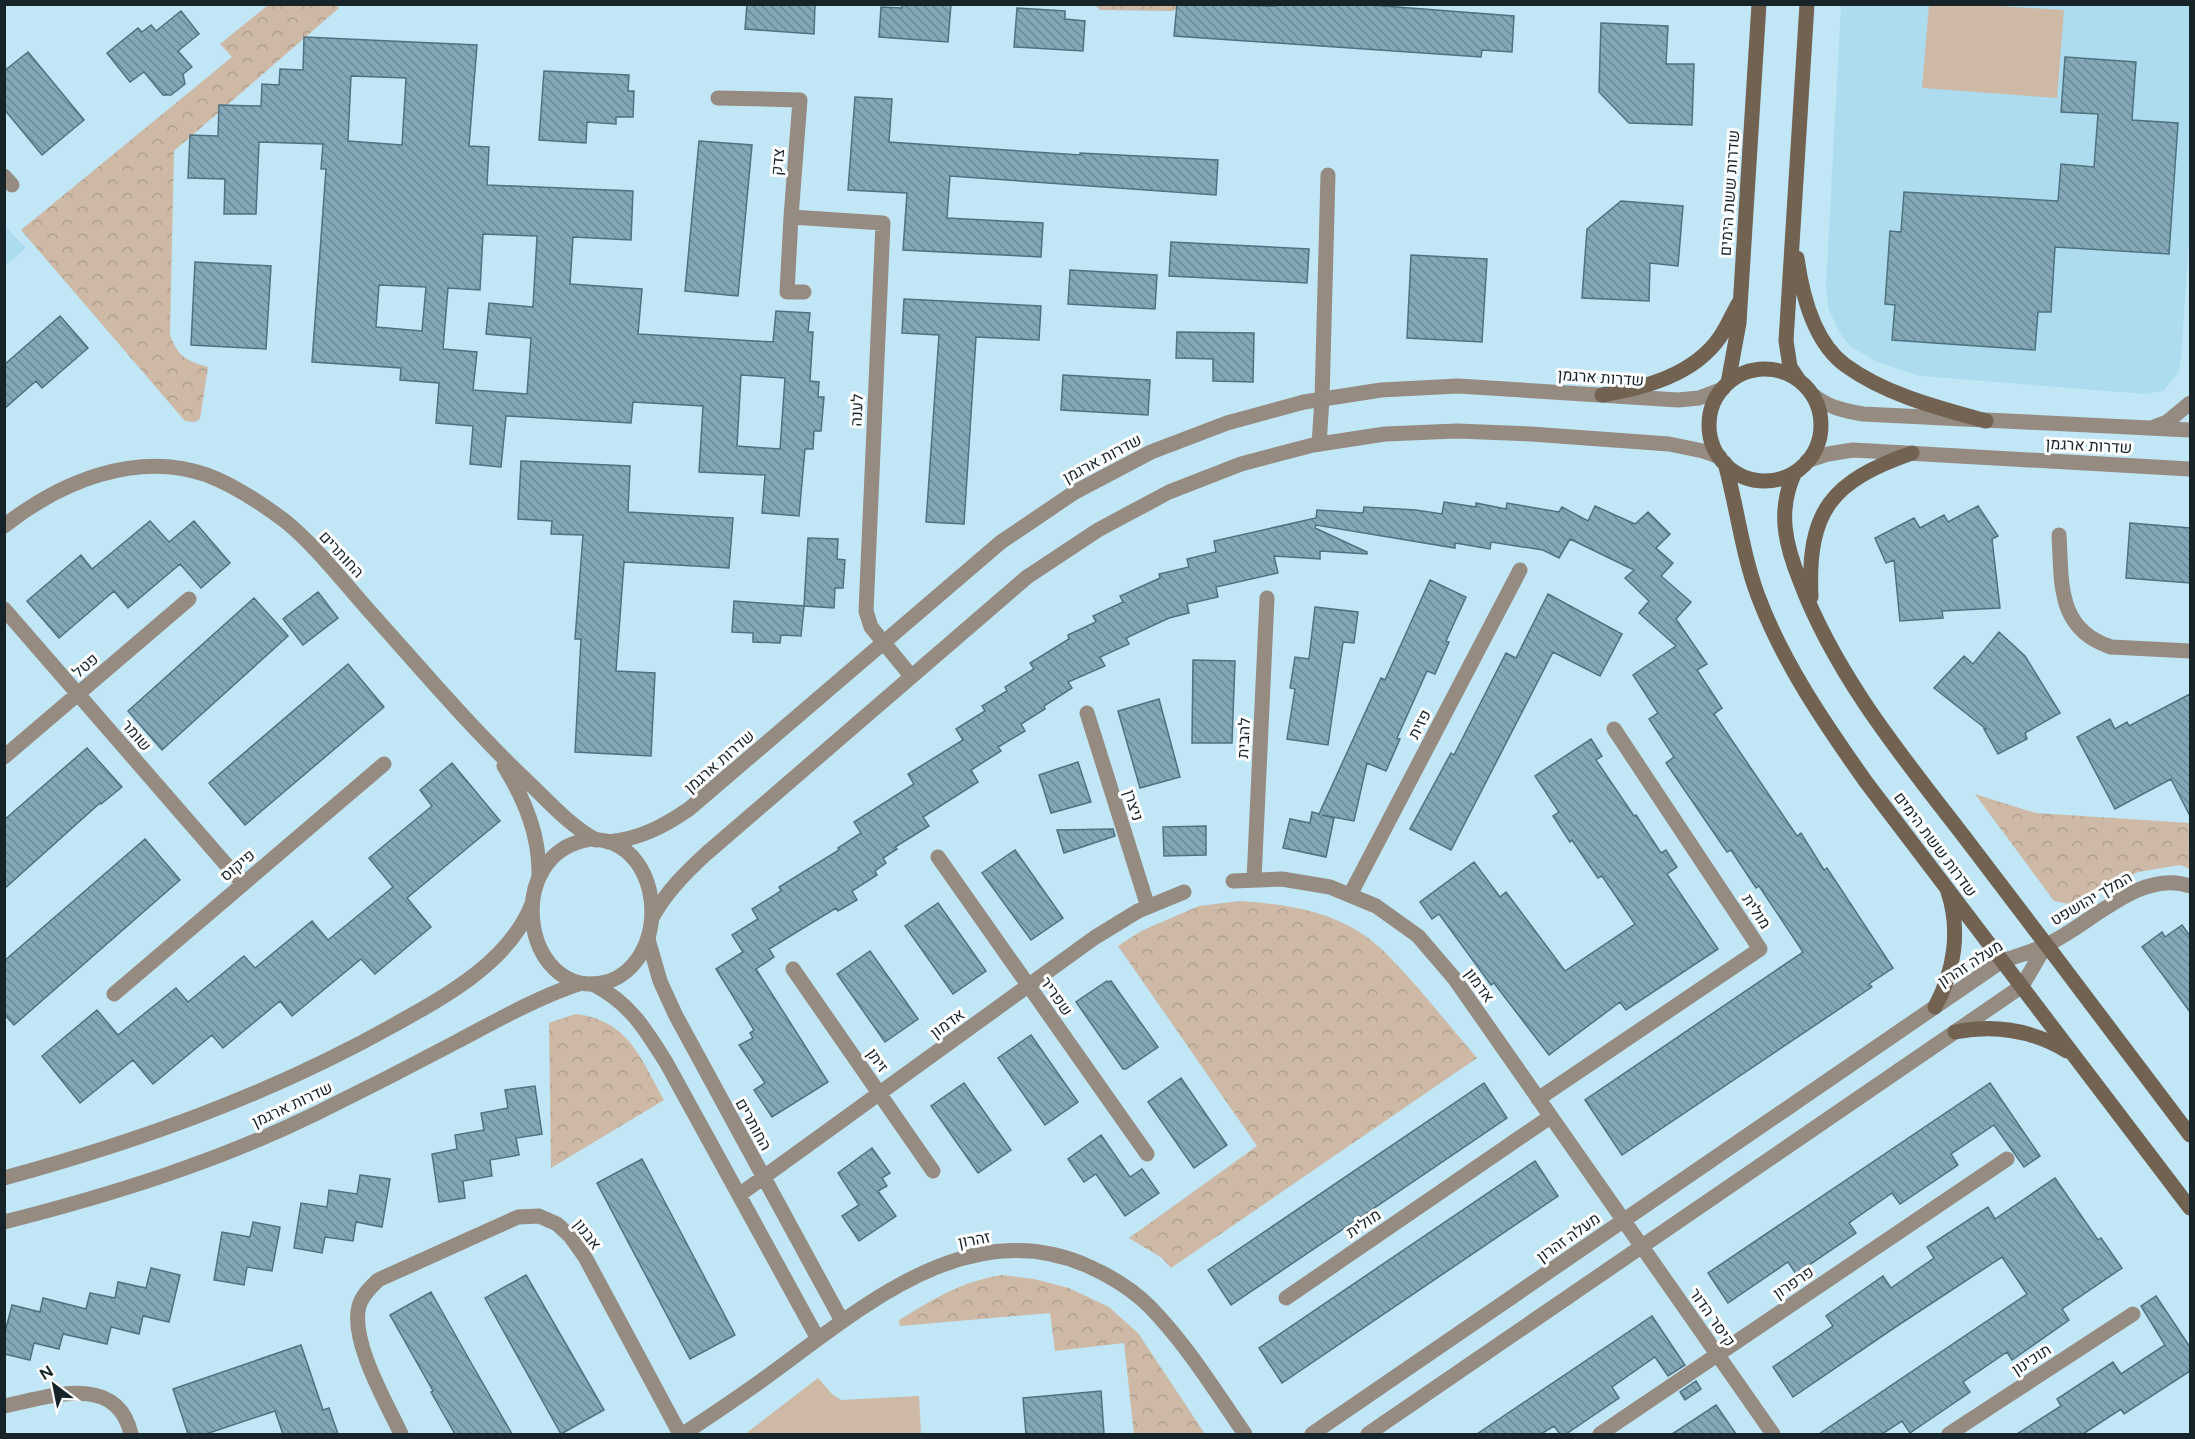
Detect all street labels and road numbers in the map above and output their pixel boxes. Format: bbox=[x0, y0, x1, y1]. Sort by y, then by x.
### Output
street label: שדרות ששת הימים bbox=[1716, 129, 1743, 257]
street label: צדק bbox=[767, 148, 788, 176]
street label: שדרות ארגמן bbox=[1557, 365, 1645, 390]
street label: לענה bbox=[846, 393, 867, 427]
street label: שדרות ארגמן bbox=[1060, 430, 1145, 487]
street label: שדרות ארגמן bbox=[2045, 434, 2133, 457]
street label: החותרים bbox=[315, 527, 368, 582]
street label: פטל bbox=[68, 649, 102, 682]
street label: פזית bbox=[1404, 706, 1435, 742]
street label: שומר bbox=[118, 716, 155, 755]
street label: להבית bbox=[1233, 717, 1254, 759]
street label: שדרות ארגמן bbox=[680, 726, 758, 797]
street label: ניצרן bbox=[1120, 787, 1147, 823]
street label: שדרות ששת הימים bbox=[1890, 788, 1981, 900]
street label: פיקוס bbox=[216, 845, 259, 885]
street label: המלך יהושפט bbox=[2047, 867, 2135, 929]
street label: מולית bbox=[1738, 890, 1775, 932]
street label: מעלה זהרון bbox=[1934, 936, 2006, 991]
street label: אדמון bbox=[1461, 964, 1498, 1006]
street label: שפריר bbox=[1036, 973, 1077, 1019]
street label: אדמון bbox=[926, 1005, 968, 1042]
street label: זיתן bbox=[863, 1045, 893, 1076]
street label: שדרות ארגמן bbox=[249, 1078, 335, 1131]
street label: החותרים bbox=[732, 1095, 776, 1154]
street label: מולית bbox=[1342, 1205, 1384, 1242]
street label: מעלה זהרון bbox=[1533, 1209, 1604, 1266]
street label: אבנון bbox=[570, 1215, 606, 1253]
street label: זהרון bbox=[956, 1227, 992, 1252]
street label: פרפרון bbox=[1769, 1262, 1817, 1303]
street label: קיסר הדור bbox=[1686, 1284, 1740, 1350]
street label: תוכינון bbox=[2008, 1340, 2055, 1379]

